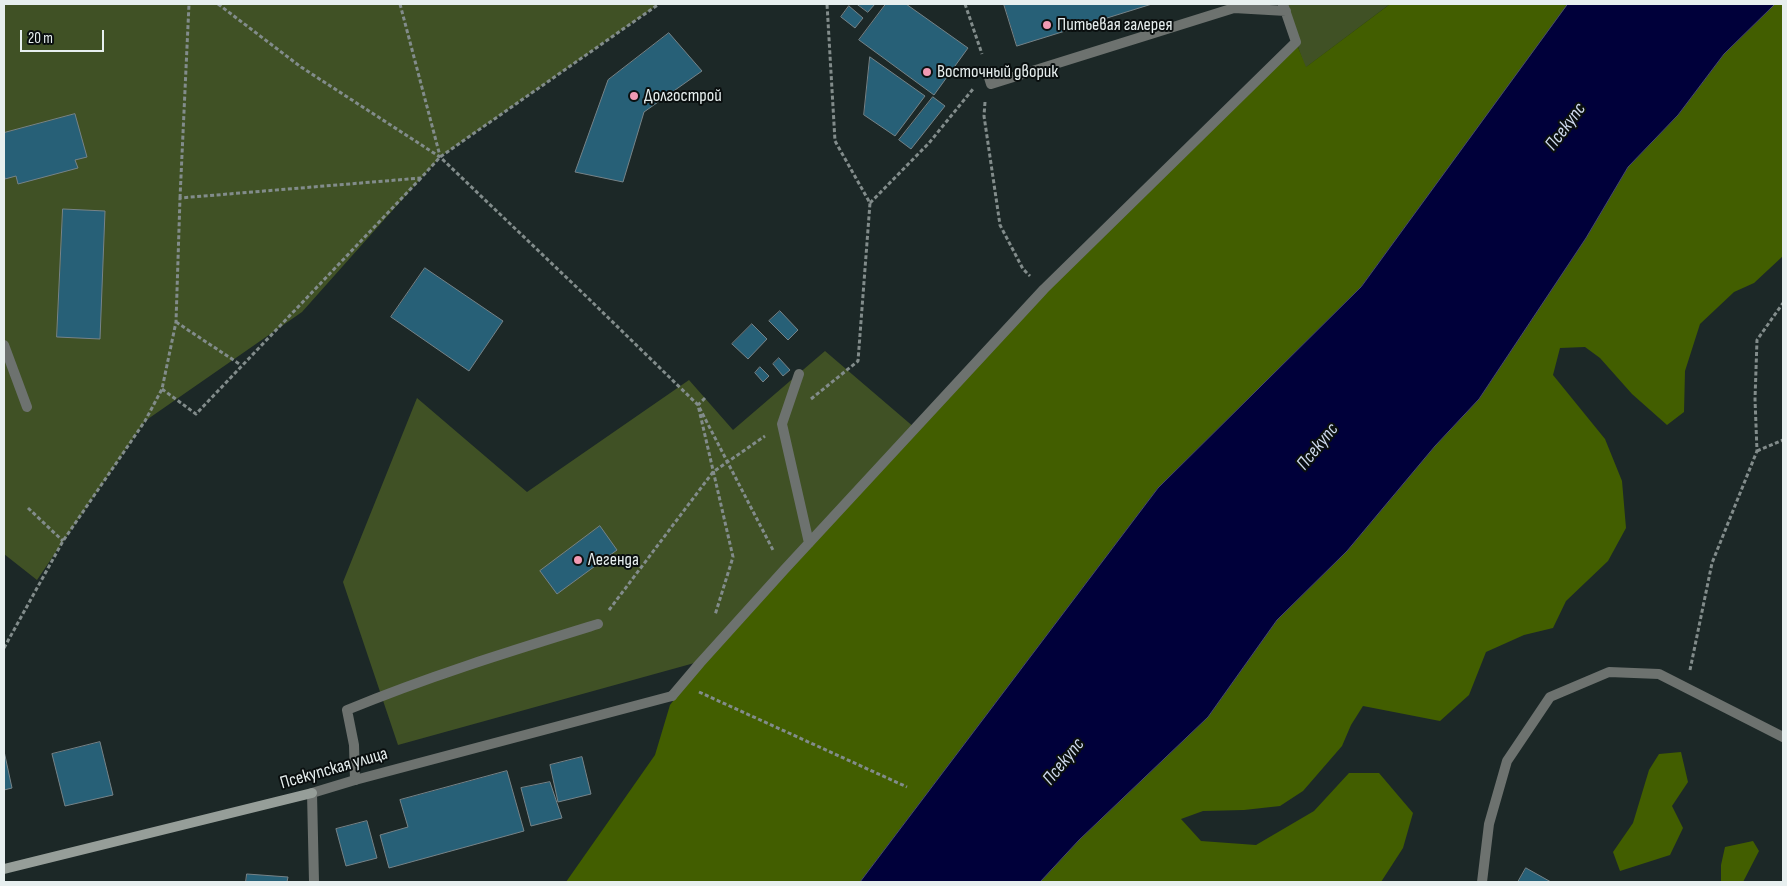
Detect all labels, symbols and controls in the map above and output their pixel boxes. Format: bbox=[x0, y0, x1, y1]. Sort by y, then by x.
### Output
place label: Питьевая галерея bbox=[1057, 14, 1173, 36]
marker: Питьевая галерея bbox=[1041, 19, 1053, 31]
scale bar bbox=[22, 20, 106, 52]
text: 20 m bbox=[28, 29, 53, 48]
place label: Восточный дворик bbox=[937, 61, 1058, 83]
marker: Восточный дворик bbox=[921, 66, 933, 78]
place label: Долгострой bbox=[644, 85, 722, 107]
marker: Долгострой bbox=[628, 90, 640, 102]
water label: Псекупс bbox=[1541, 99, 1591, 155]
water label: Псекупс bbox=[1292, 419, 1344, 475]
place label: Легенда bbox=[588, 549, 639, 571]
marker: Легенда bbox=[572, 554, 584, 566]
water label: Псекупс bbox=[1038, 734, 1090, 790]
street label: Псекупская улица bbox=[278, 743, 390, 795]

